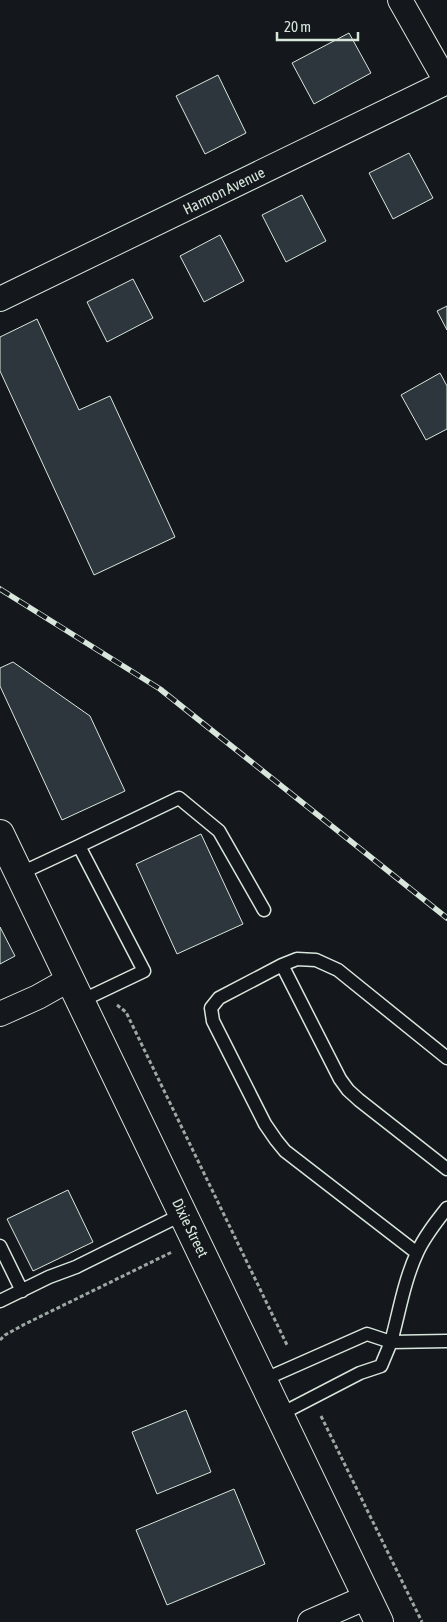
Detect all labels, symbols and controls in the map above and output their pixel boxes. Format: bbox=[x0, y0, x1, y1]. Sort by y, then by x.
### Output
scale bar bbox=[277, 10, 358, 42]
text: 20 m bbox=[284, 18, 311, 35]
street label: Harmon Avenue bbox=[180, 163, 268, 218]
street label: Dixie Street bbox=[169, 1196, 212, 1260]

